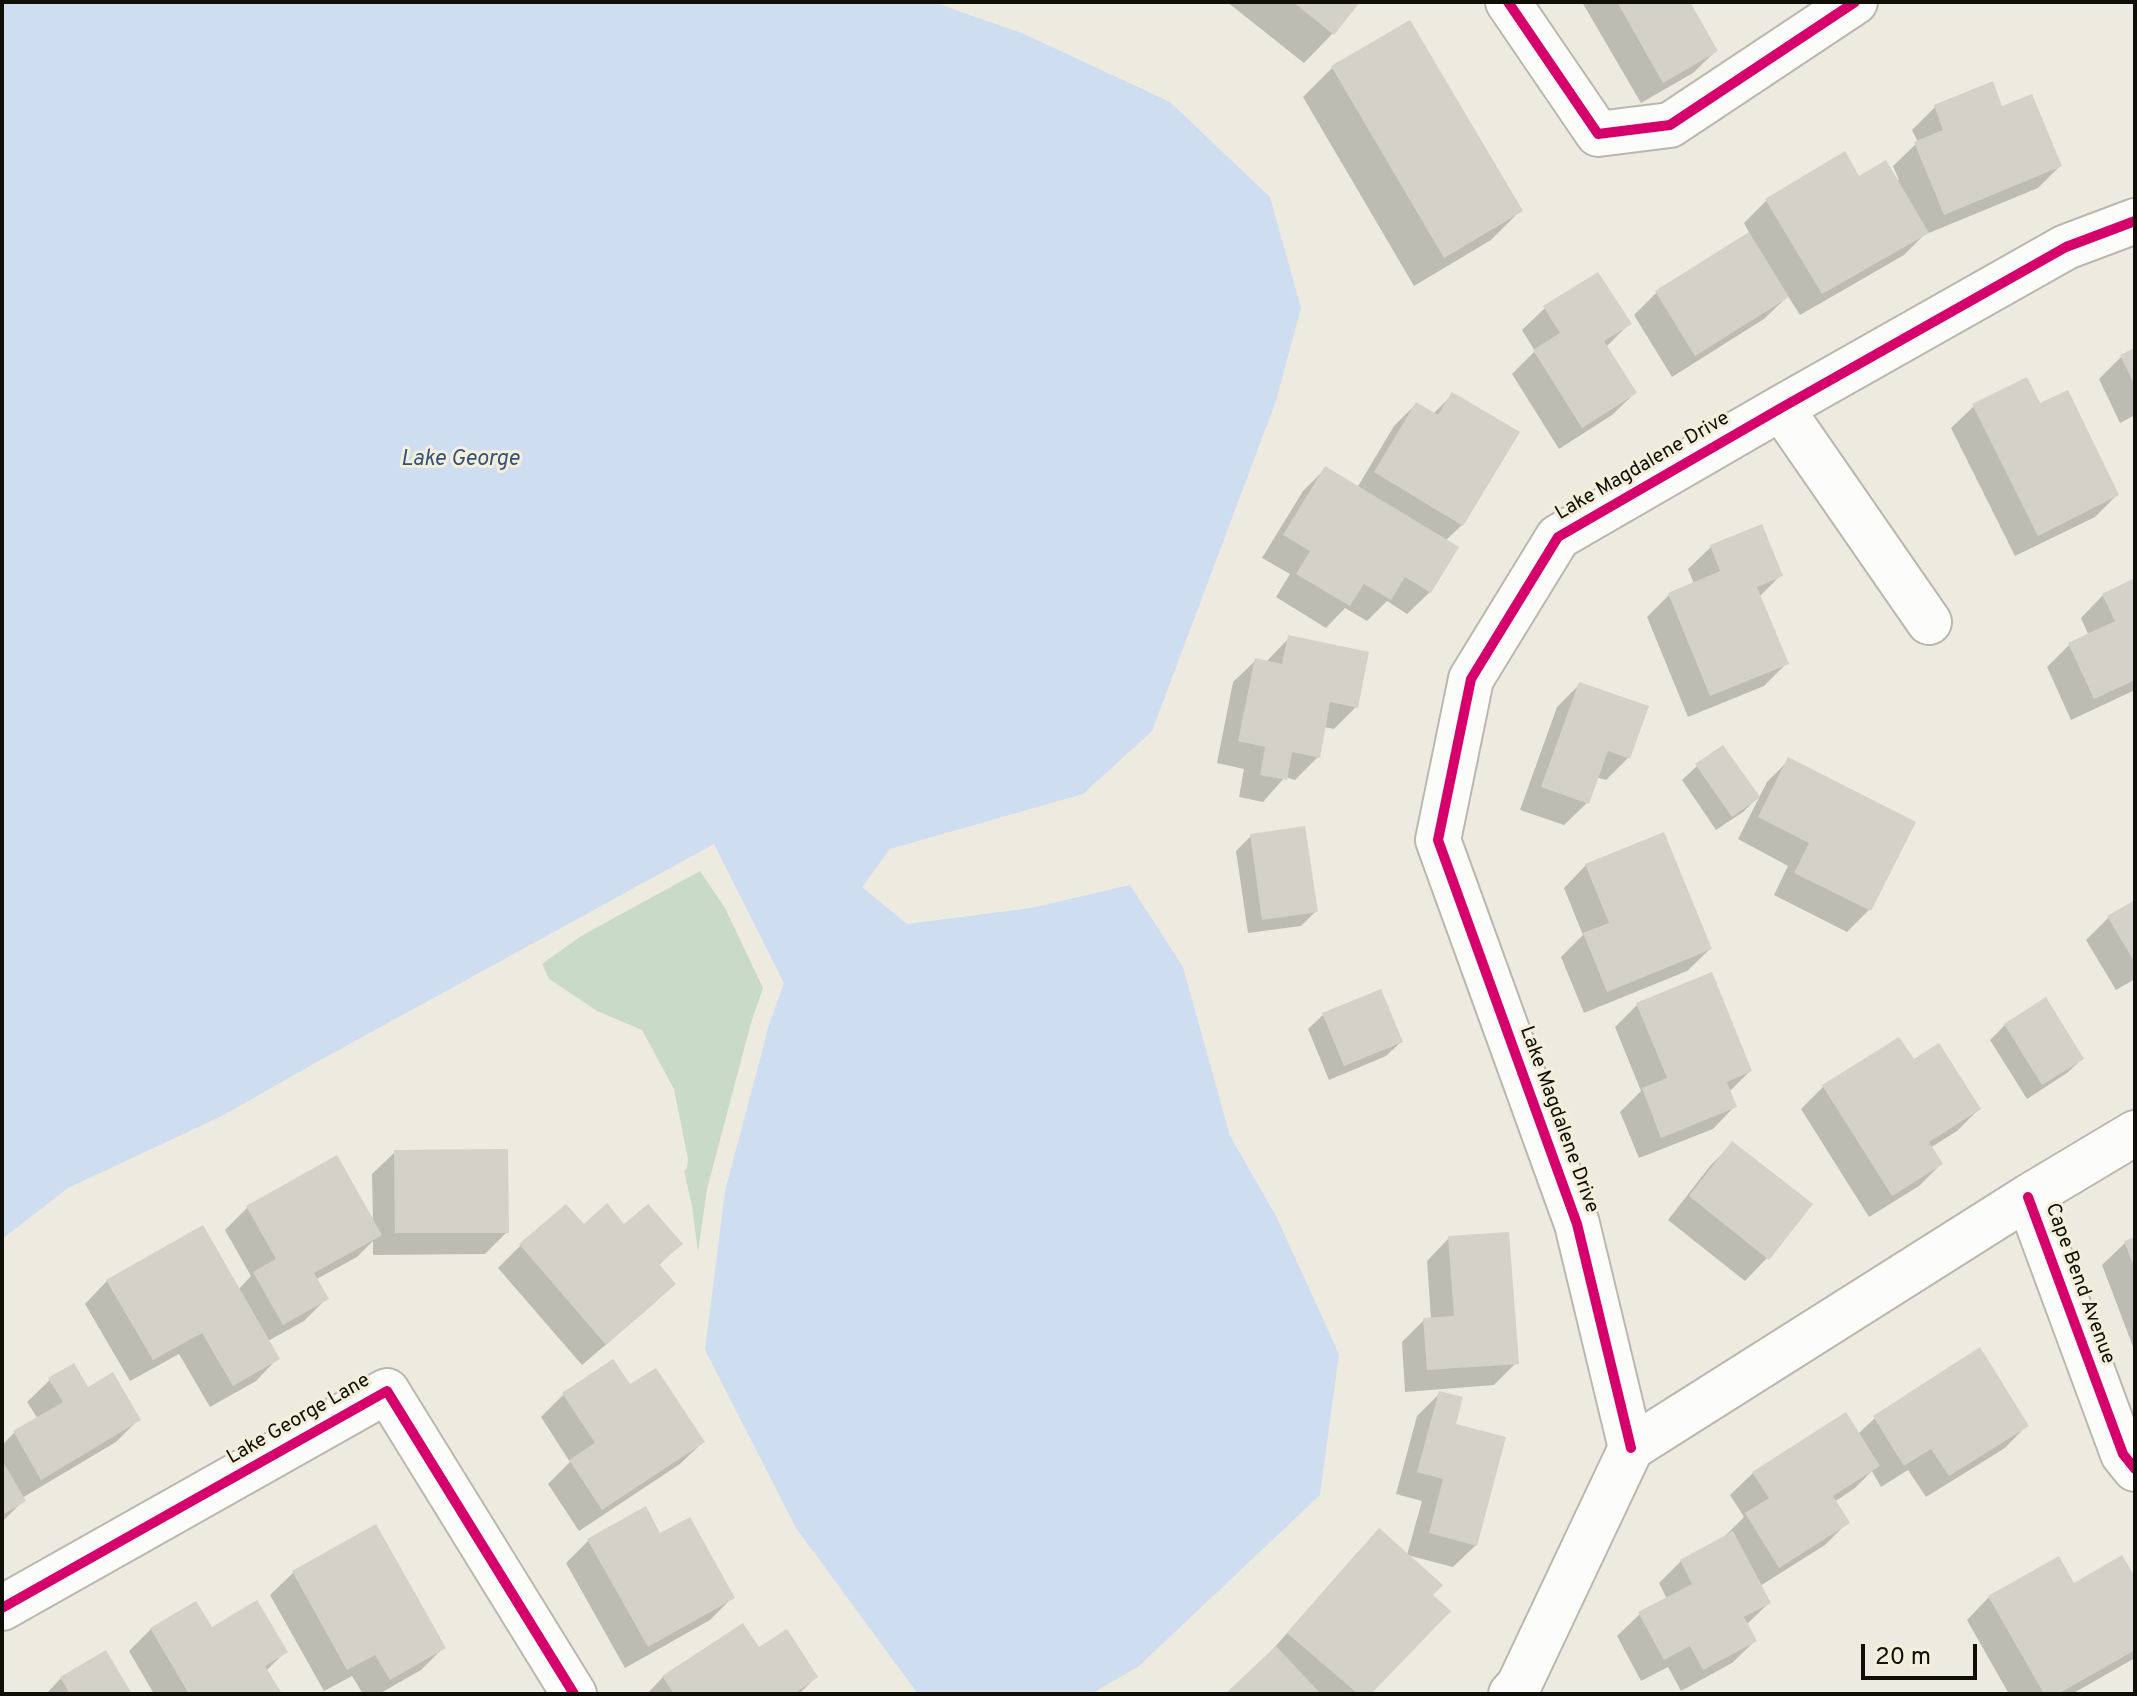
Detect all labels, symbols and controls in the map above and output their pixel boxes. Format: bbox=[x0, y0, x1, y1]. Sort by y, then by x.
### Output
street label: Lake Magdalene Drive bbox=[1552, 407, 1734, 527]
water label: Lake George bbox=[401, 448, 519, 474]
street label: Lake Magdalene Drive bbox=[1513, 1023, 1603, 1217]
street label: Cape Bend Avenue bbox=[2039, 1200, 2119, 1368]
street label: Lake George Lane bbox=[223, 1369, 375, 1471]
scale bar bbox=[1865, 1628, 1981, 1678]
text: 20 m bbox=[1875, 1643, 1931, 1673]

